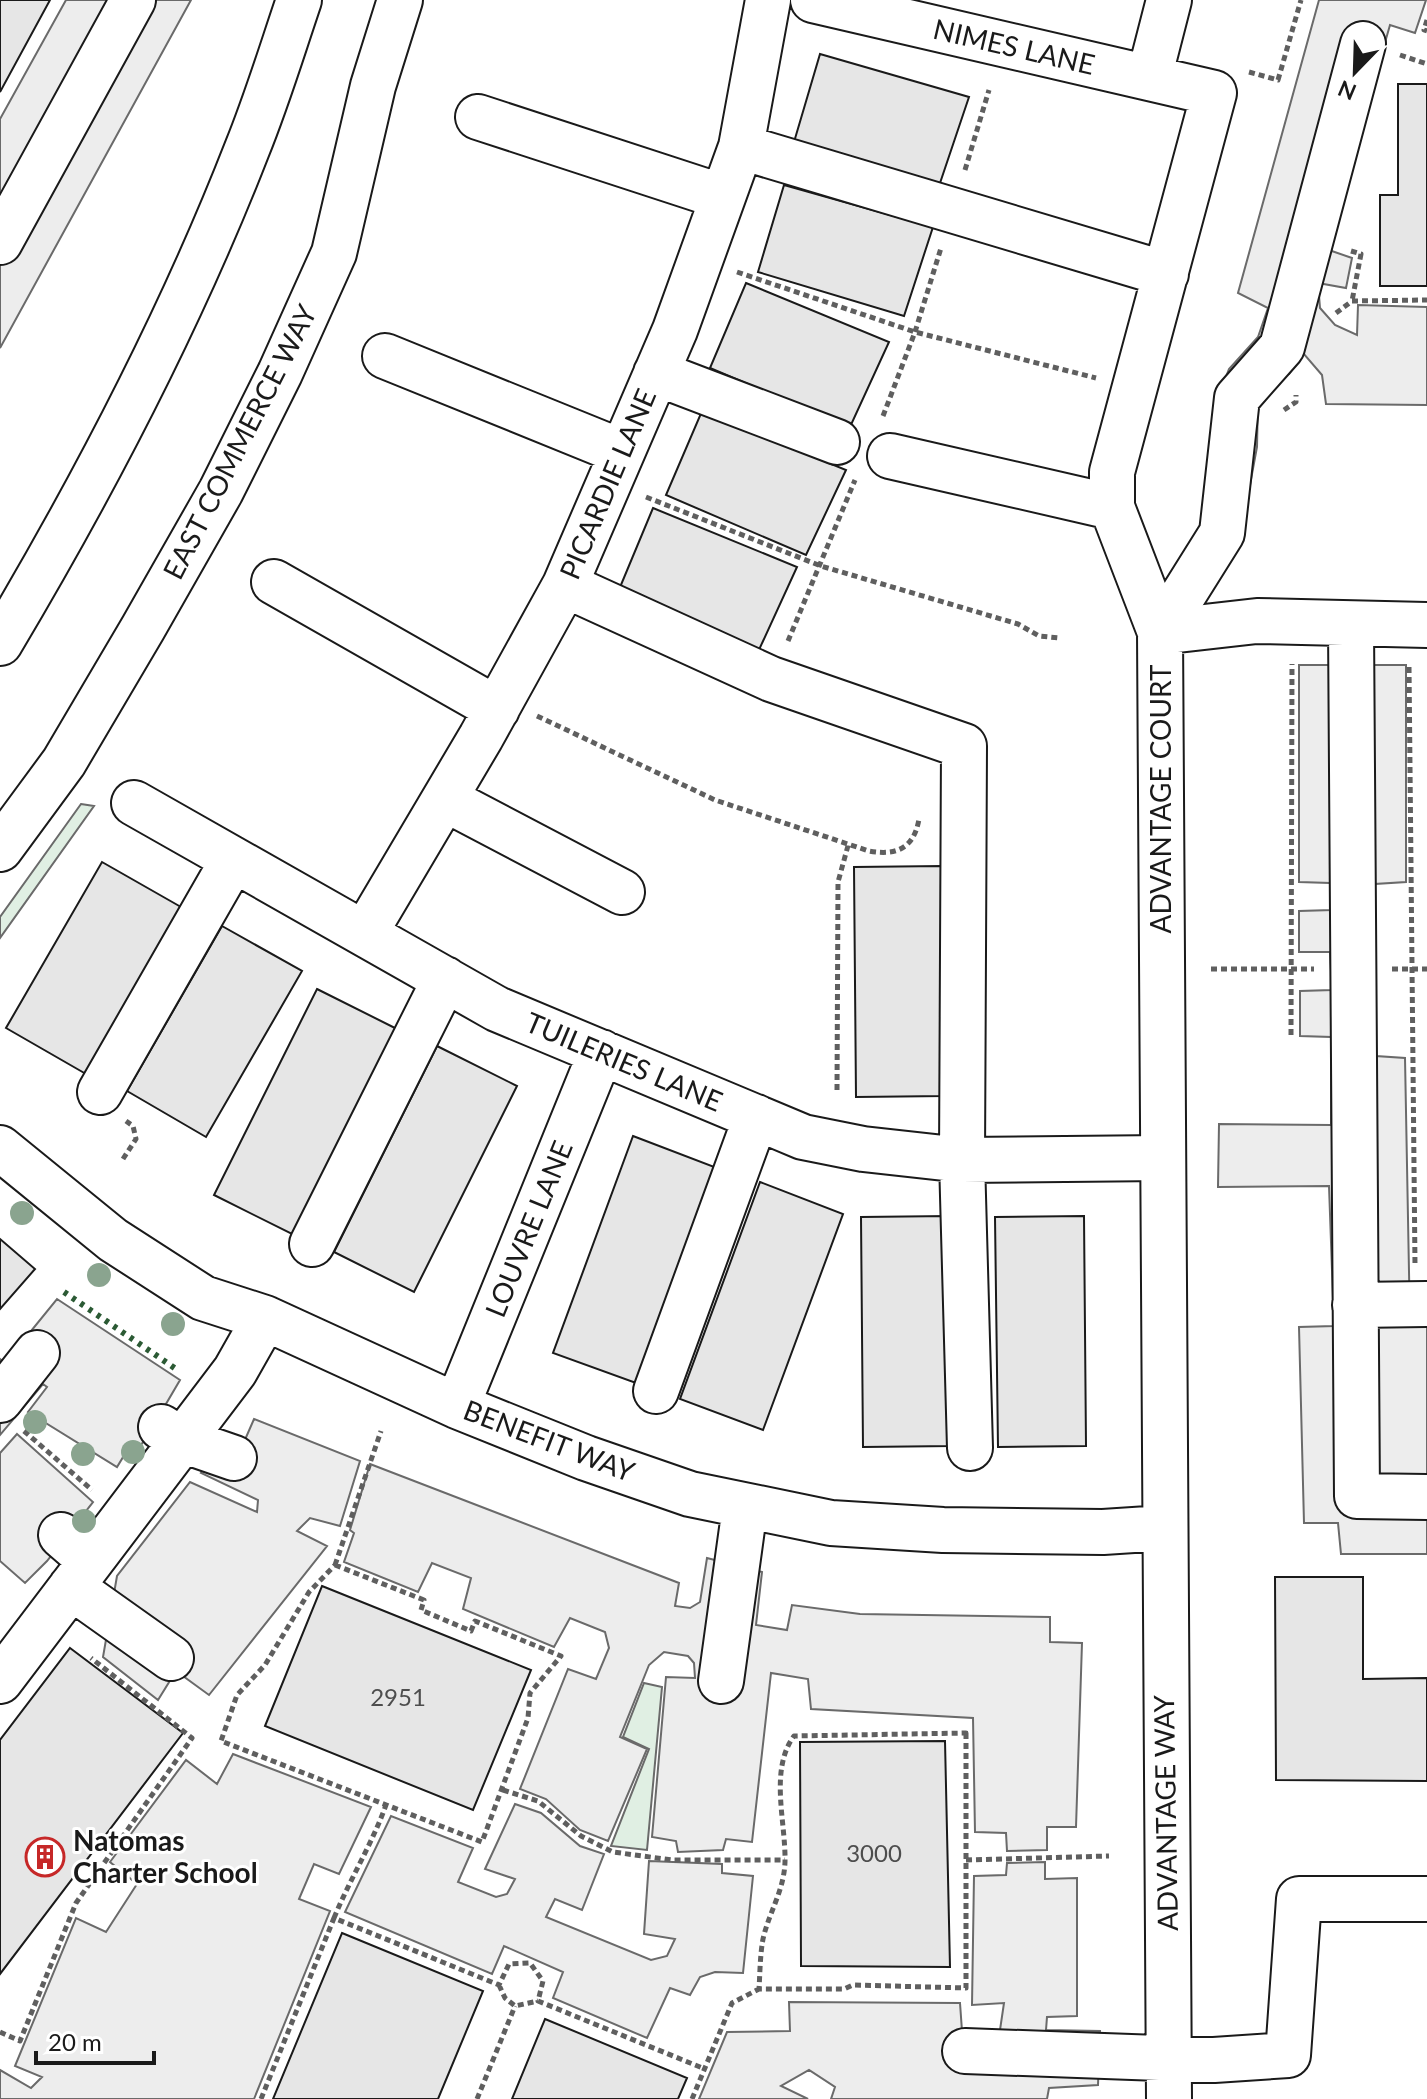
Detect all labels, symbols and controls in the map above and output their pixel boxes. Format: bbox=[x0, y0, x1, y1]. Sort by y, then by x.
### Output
street label: NIMES LANE bbox=[930, 11, 1098, 81]
north arrow bbox=[1315, 32, 1395, 112]
text: N bbox=[1334, 75, 1360, 107]
street label: EAST COMMERCE WAY bbox=[155, 298, 323, 584]
street label: PICARDIE LANE bbox=[552, 383, 662, 584]
street label: ADVANTAGE COURT bbox=[1143, 664, 1177, 933]
street label: TUILERIES LANE bbox=[521, 1004, 728, 1118]
street label: LOUVRE LANE bbox=[477, 1135, 579, 1322]
street label: BENEFIT WAY bbox=[459, 1392, 640, 1488]
house number: 2951 bbox=[370, 1682, 426, 1711]
street label: ADVANTAGE WAY bbox=[1146, 1694, 1184, 1931]
place label: Natomas Charter School bbox=[73, 1823, 258, 1889]
building icon: Natomas Charter School bbox=[24, 1836, 66, 1878]
house number: 3000 bbox=[846, 1838, 902, 1867]
scale bar bbox=[36, 2015, 154, 2065]
text: 20 m bbox=[48, 2027, 102, 2056]

